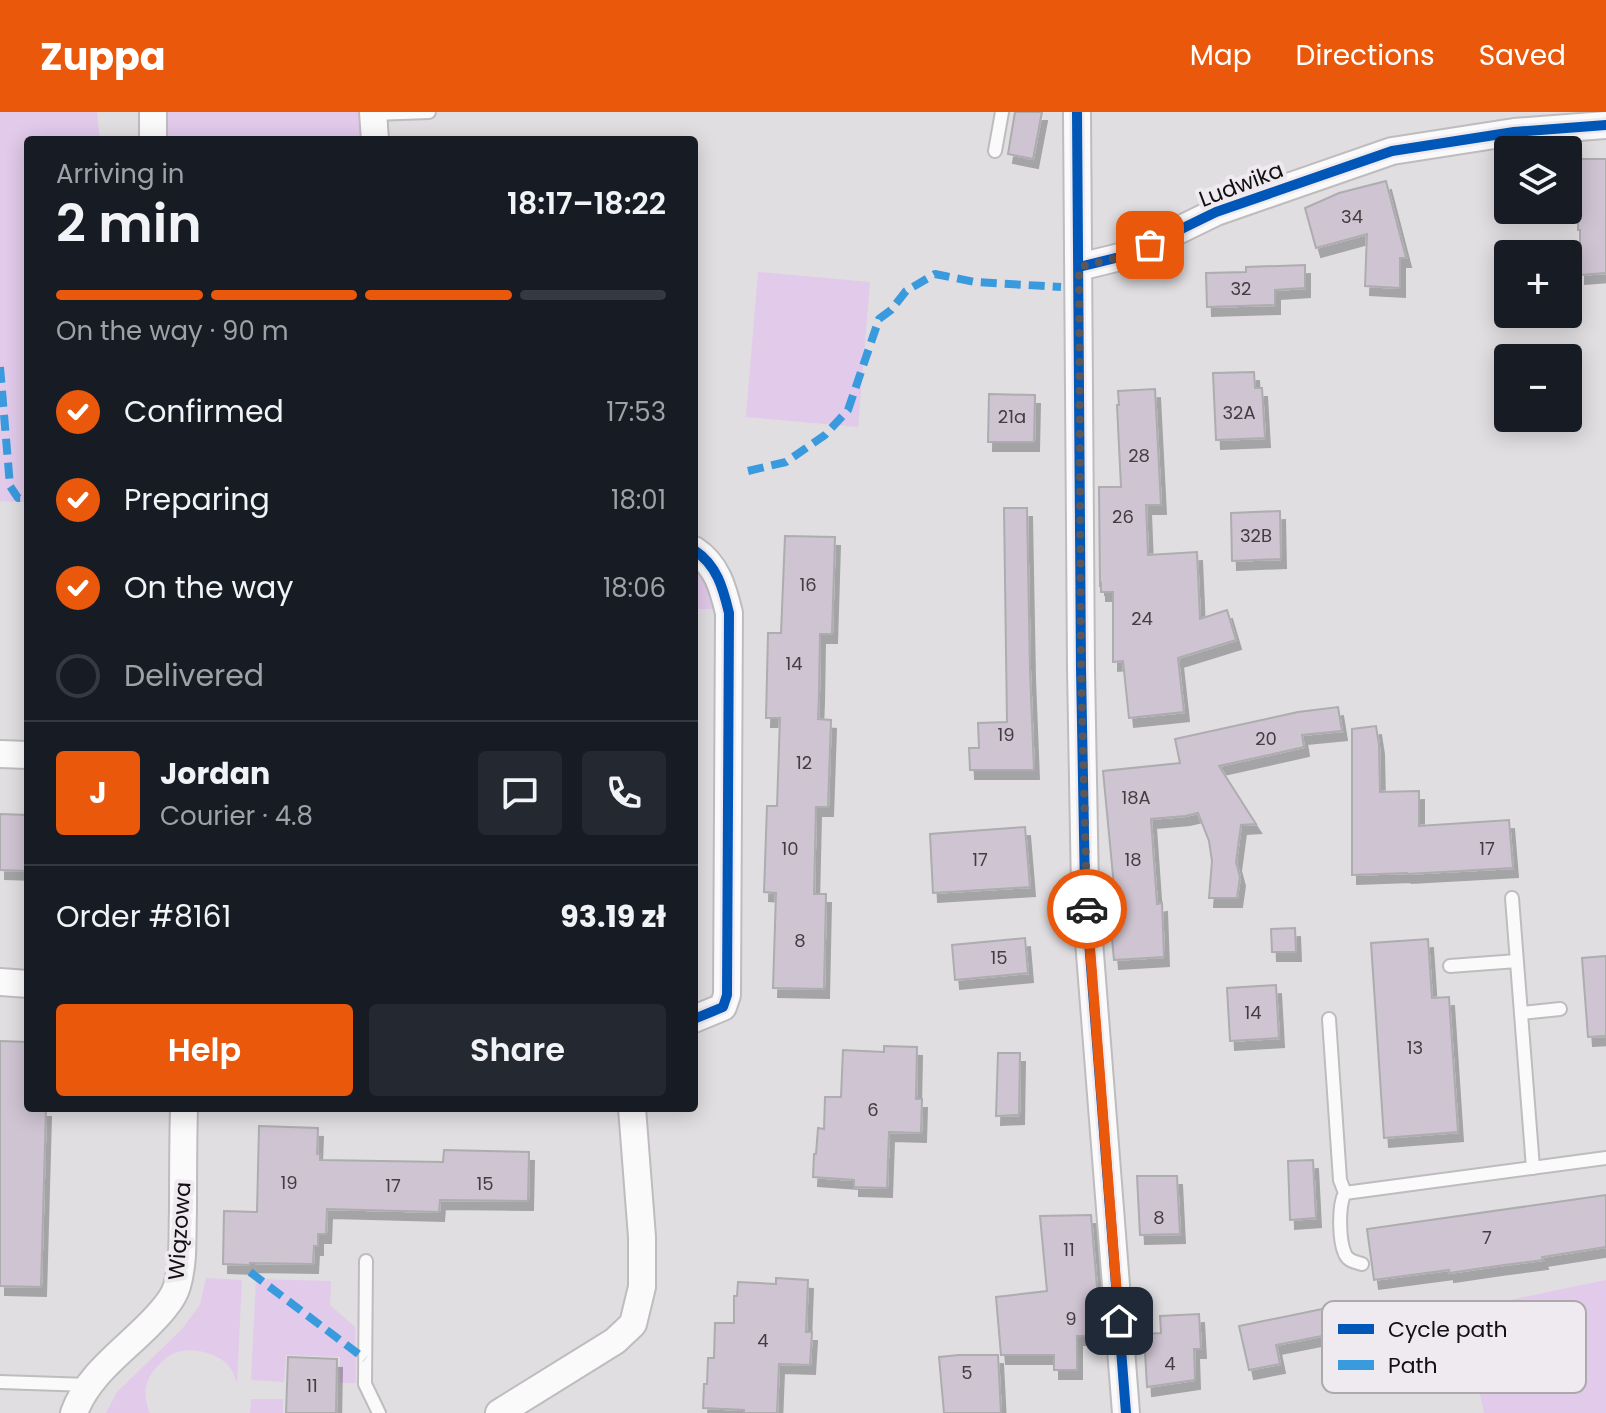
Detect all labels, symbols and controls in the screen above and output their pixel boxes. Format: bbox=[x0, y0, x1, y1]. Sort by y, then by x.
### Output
text: Zuppa bbox=[40, 30, 166, 83]
text: Map bbox=[1190, 36, 1252, 75]
text: Directions bbox=[1296, 36, 1435, 75]
text: Saved bbox=[1479, 36, 1566, 75]
map controls bbox=[1494, 136, 1582, 432]
button: layers bbox=[1494, 136, 1582, 224]
street label: Ludwika bbox=[1194, 154, 1288, 215]
text: Arriving in bbox=[56, 156, 185, 192]
text: 18:17–18:22 bbox=[507, 182, 666, 225]
text: 2 min bbox=[56, 187, 202, 260]
house number: 34 bbox=[1341, 204, 1363, 229]
pin bbox=[1116, 211, 1184, 279]
icon: bag bbox=[1128, 223, 1172, 267]
button: + bbox=[1494, 240, 1582, 328]
house number: 32 bbox=[1231, 276, 1251, 301]
text: On the way · 90 m bbox=[56, 313, 289, 349]
button: − bbox=[1494, 344, 1582, 432]
icon: check bbox=[56, 390, 100, 434]
text: Confirmed bbox=[124, 390, 284, 433]
text: 17:53 bbox=[606, 394, 666, 430]
house number: 32A bbox=[1222, 400, 1256, 425]
house number: 21a bbox=[998, 404, 1026, 429]
house number: 28 bbox=[1128, 443, 1150, 468]
icon: check bbox=[56, 478, 100, 522]
text: Preparing bbox=[124, 478, 270, 521]
text: 18:01 bbox=[611, 482, 666, 518]
house number: 26 bbox=[1112, 504, 1134, 529]
house number: 32B bbox=[1240, 523, 1272, 548]
icon: check bbox=[56, 566, 100, 610]
text: On the way bbox=[124, 566, 293, 609]
text: 18:06 bbox=[603, 570, 666, 606]
house number: 16 bbox=[799, 572, 817, 597]
house number: 24 bbox=[1131, 606, 1153, 631]
house number: 14 bbox=[785, 651, 803, 676]
text: Delivered bbox=[124, 654, 264, 697]
house number: 19 bbox=[997, 722, 1015, 747]
house number: 20 bbox=[1255, 726, 1277, 751]
house number: 12 bbox=[796, 750, 812, 775]
button: chat bbox=[478, 751, 562, 835]
button: phone bbox=[582, 751, 666, 835]
text: Jordan bbox=[160, 752, 270, 795]
text: J bbox=[89, 771, 107, 814]
house number: 18A bbox=[1121, 785, 1151, 810]
text: Courier · 4.8 bbox=[160, 798, 313, 834]
house number: 10 bbox=[781, 836, 799, 861]
house number: 17 bbox=[1479, 836, 1495, 861]
house number: 17 bbox=[972, 847, 988, 872]
house number: 18 bbox=[1124, 847, 1142, 872]
courier bbox=[1047, 869, 1127, 949]
icon: car bbox=[1065, 887, 1109, 931]
text: Order #8161 bbox=[56, 895, 231, 938]
text: 93.19 zł bbox=[560, 895, 666, 938]
house number: 8 bbox=[794, 928, 806, 953]
house number: 15 bbox=[990, 945, 1008, 970]
house number: 14 bbox=[1244, 1000, 1262, 1025]
button: Help bbox=[56, 1004, 353, 1096]
button: Share bbox=[369, 1004, 666, 1096]
house number: 13 bbox=[1407, 1035, 1423, 1060]
house number: 6 bbox=[867, 1097, 879, 1122]
house number: 19 bbox=[280, 1170, 298, 1195]
house number: 15 bbox=[476, 1171, 494, 1196]
house number: 17 bbox=[385, 1173, 401, 1198]
street label: Wiązowa bbox=[161, 1181, 198, 1281]
house number: 8 bbox=[1153, 1205, 1165, 1230]
house number: 7 bbox=[1482, 1225, 1492, 1250]
house number: 11 bbox=[1063, 1237, 1075, 1262]
pin bbox=[1085, 1287, 1153, 1355]
icon: home bbox=[1097, 1299, 1141, 1343]
legend bbox=[1322, 1301, 1586, 1393]
house number: 9 bbox=[1065, 1306, 1077, 1331]
text: Cycle path bbox=[1388, 1314, 1507, 1345]
house number: 4 bbox=[757, 1328, 769, 1353]
text: Path bbox=[1388, 1350, 1438, 1381]
house number: 4 bbox=[1164, 1351, 1176, 1376]
house number: 5 bbox=[961, 1360, 973, 1385]
house number: 11 bbox=[306, 1373, 318, 1398]

